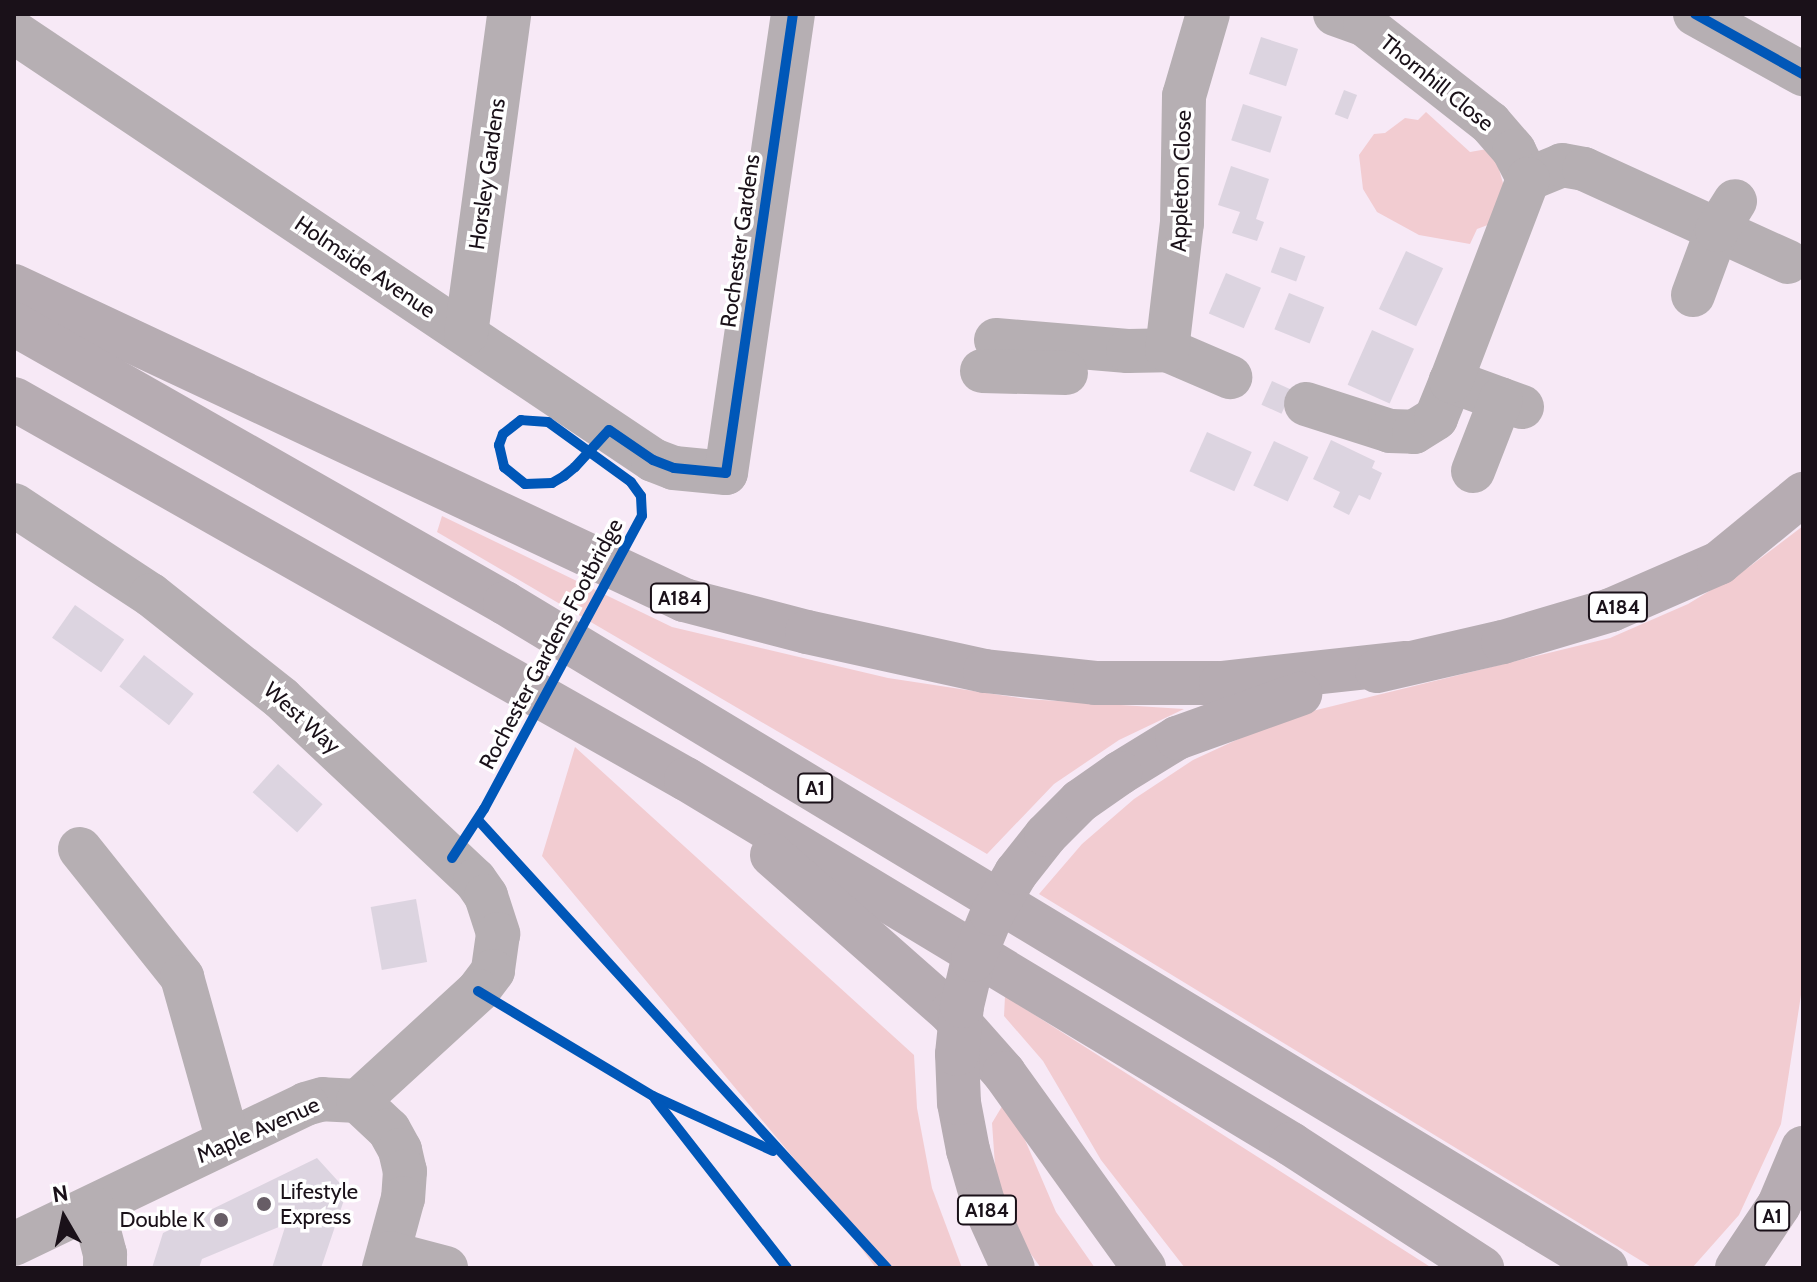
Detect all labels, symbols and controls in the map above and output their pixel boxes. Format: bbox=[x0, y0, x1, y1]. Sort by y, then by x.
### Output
street label: Thornhill Close bbox=[1375, 29, 1499, 137]
street label: Horsley Gardens bbox=[463, 97, 511, 251]
street label: Appleton Close bbox=[1165, 109, 1197, 253]
street label: Rochester Gardens bbox=[715, 153, 765, 329]
street label: Holmside Avenue bbox=[290, 210, 440, 324]
street label: Rochester Gardens Footbridge bbox=[474, 514, 628, 774]
road number: A184 bbox=[648, 582, 712, 614]
road number: A184 bbox=[1586, 591, 1650, 623]
street label: West Way bbox=[258, 677, 346, 759]
road number: A1 bbox=[797, 772, 833, 804]
street label: Maple Avenue bbox=[193, 1091, 323, 1169]
north arrow bbox=[24, 1178, 104, 1258]
place label: Lifestyle Express bbox=[280, 1178, 358, 1230]
text: N bbox=[50, 1179, 70, 1208]
road number: A184 bbox=[955, 1194, 1019, 1226]
marker: Lifestyle Express bbox=[255, 1195, 273, 1213]
road number: A1 bbox=[1754, 1200, 1790, 1232]
place label: Double K bbox=[120, 1207, 205, 1233]
marker: Double K bbox=[212, 1211, 230, 1229]

